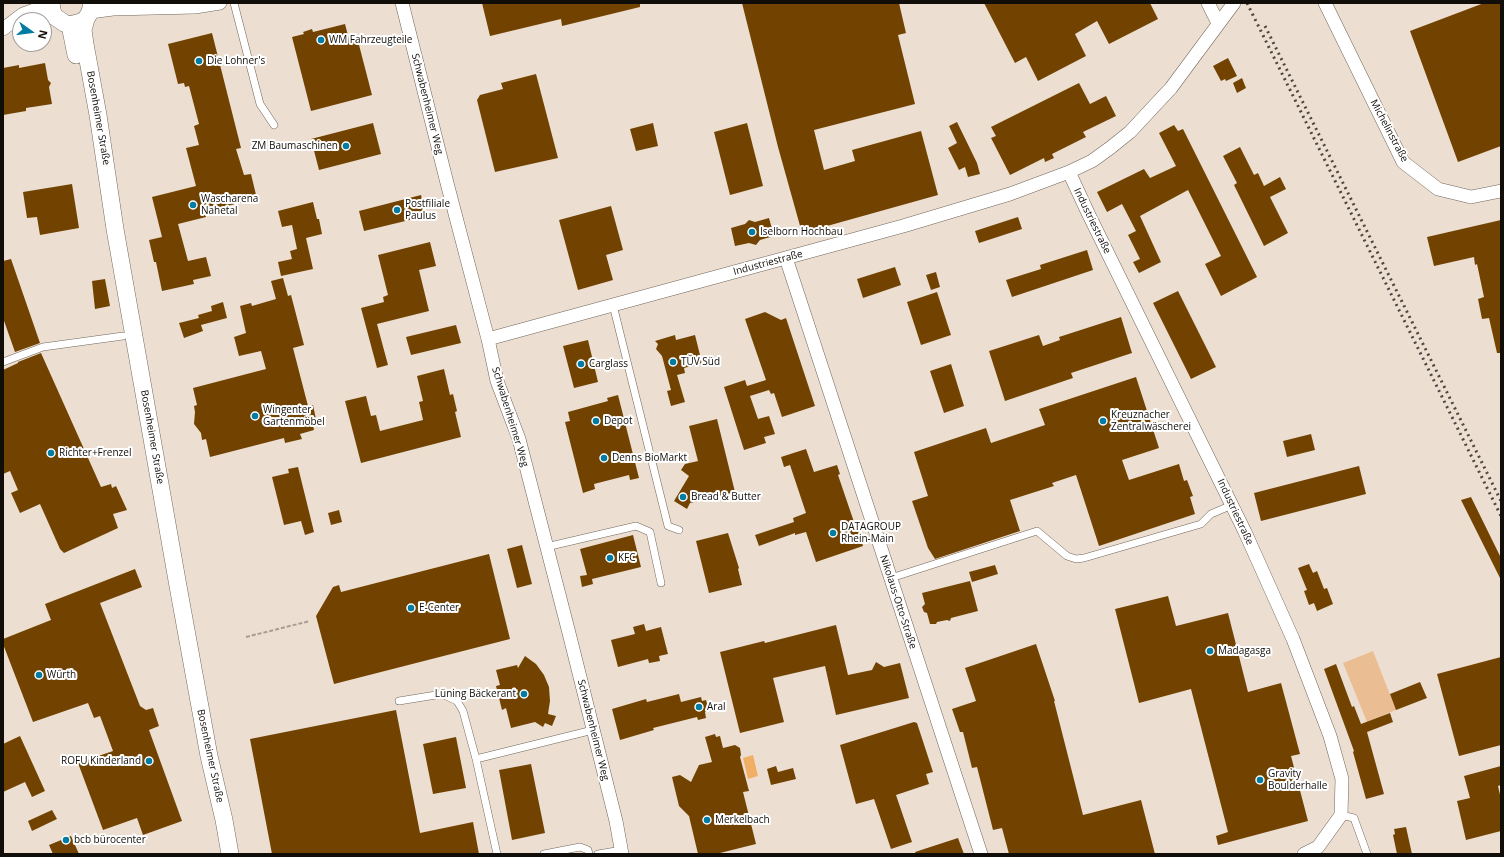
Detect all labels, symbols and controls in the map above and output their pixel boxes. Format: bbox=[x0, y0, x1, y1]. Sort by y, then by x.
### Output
north arrow bbox=[12, 12, 52, 52]
text: N bbox=[35, 29, 52, 41]
place label: WM Fahrzeugteile bbox=[329, 34, 412, 46]
marker: WM Fahrzeugteile bbox=[316, 35, 326, 45]
street label: Schwabenheimer Weg bbox=[409, 52, 445, 156]
place label: Die Lohner's bbox=[207, 55, 265, 67]
marker: Die Lohner's bbox=[194, 56, 204, 66]
street label: Bosenheimer Straße bbox=[84, 70, 112, 166]
street label: Michelinstraße bbox=[1367, 98, 1411, 164]
place label: ZM Baumaschinen bbox=[252, 140, 338, 152]
marker: ZM Baumaschinen bbox=[341, 141, 351, 151]
street label: Industriestraße bbox=[1071, 186, 1113, 256]
place label: Wascharena Nahetal bbox=[201, 193, 258, 216]
place label: Postfiliale Paulus bbox=[405, 198, 450, 222]
marker: Wascharena Nahetal bbox=[188, 200, 198, 210]
marker: Postfiliale Paulus bbox=[392, 205, 402, 215]
place label: Iselborn Hochbau bbox=[760, 226, 843, 238]
marker: Iselborn Hochbau bbox=[747, 227, 757, 237]
street label: Industriestraße bbox=[732, 248, 804, 278]
place label: TÜV Süd bbox=[681, 356, 720, 368]
marker: TÜV Süd bbox=[668, 357, 678, 367]
place label: Carglass bbox=[589, 358, 628, 370]
marker: Carglass bbox=[576, 359, 586, 369]
street label: Schwabenheimer Weg bbox=[489, 366, 531, 468]
street label: Bosenheimer Straße bbox=[138, 389, 166, 485]
place label: Wingenter Gartenmöbel bbox=[263, 404, 325, 428]
place label: Kreuznacher Zentralwäscherei bbox=[1111, 409, 1191, 432]
marker: Wingenter Gartenmöbel bbox=[250, 411, 260, 421]
place label: Depot bbox=[604, 415, 633, 427]
marker: Depot bbox=[591, 416, 601, 426]
marker: Kreuznacher Zentralwäscherei bbox=[1098, 416, 1108, 426]
place label: Richter+Frenzel bbox=[59, 447, 131, 459]
marker: Richter+Frenzel bbox=[46, 448, 56, 458]
place label: Denns BioMarkt bbox=[612, 452, 687, 464]
marker: Denns BioMarkt bbox=[599, 453, 609, 463]
street label: Industriestraße bbox=[1214, 477, 1256, 547]
place label: Bread & Butter bbox=[691, 491, 761, 503]
marker: Bread & Butter bbox=[678, 492, 688, 502]
place label: DATAGROUP Rhein-Main bbox=[841, 521, 901, 544]
marker: DATAGROUP Rhein-Main bbox=[828, 528, 838, 538]
place label: KFC bbox=[618, 552, 636, 564]
marker: KFC bbox=[605, 553, 615, 563]
street label: Nikolaus-Otto-Straße bbox=[877, 553, 919, 651]
place label: E-Center bbox=[419, 602, 459, 614]
marker: E-Center bbox=[406, 603, 416, 613]
place label: Madagasga bbox=[1218, 645, 1271, 657]
marker: Madagasga bbox=[1205, 646, 1215, 656]
place label: Würth bbox=[47, 669, 76, 681]
marker: Würth bbox=[34, 670, 44, 680]
street label: Schwabenheimer Weg bbox=[575, 678, 611, 782]
place label: Lüning Bäckerant bbox=[435, 688, 516, 700]
marker: Lüning Bäckerant bbox=[519, 689, 529, 699]
place label: Aral bbox=[707, 701, 725, 713]
marker: Aral bbox=[694, 702, 704, 712]
street label: Bosenheimer Straße bbox=[194, 708, 226, 804]
place label: ROFU Kinderland bbox=[61, 755, 141, 767]
marker: ROFU Kinderland bbox=[144, 756, 154, 766]
place label: Gravity Boulderhalle bbox=[1268, 768, 1327, 792]
marker: Gravity Boulderhalle bbox=[1255, 775, 1265, 785]
place label: Merkelbach bbox=[715, 814, 770, 826]
marker: Merkelbach bbox=[702, 815, 712, 825]
place label: bcb bürocenter bbox=[74, 834, 146, 846]
marker: bcb bürocenter bbox=[61, 835, 71, 845]

